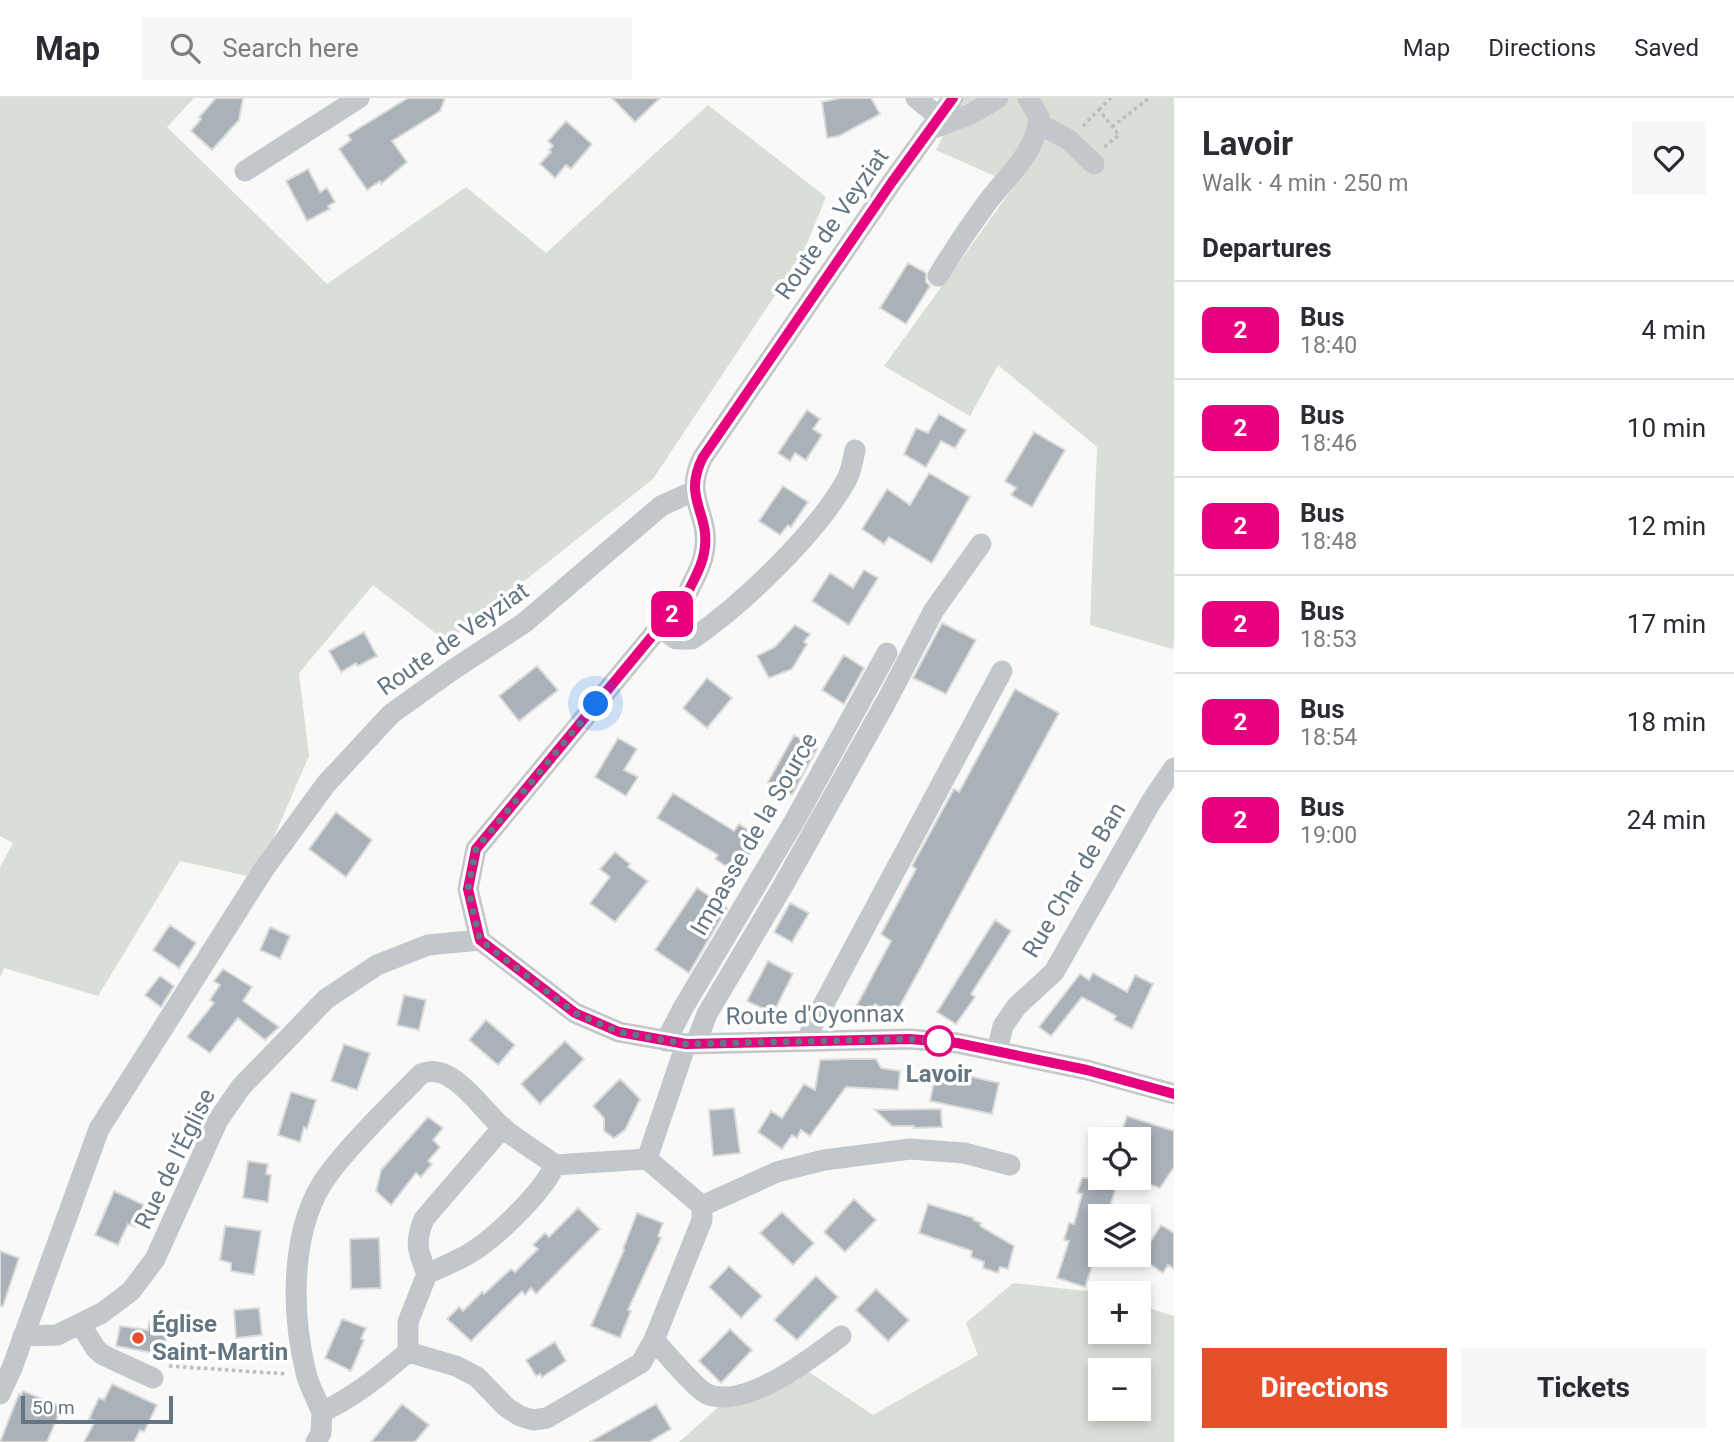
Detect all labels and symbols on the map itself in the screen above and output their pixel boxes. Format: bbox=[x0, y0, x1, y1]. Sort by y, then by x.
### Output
street label: Route de Veyziat bbox=[770, 143, 895, 305]
street label: Route de Veyziat bbox=[372, 576, 534, 701]
line badge: 2 bbox=[649, 591, 695, 637]
your location bbox=[578, 686, 613, 721]
street label: Impasse de la Source bbox=[685, 728, 823, 940]
street label: Rue Char de Ban bbox=[1017, 797, 1131, 963]
street label: Route d'Oyonnax bbox=[725, 999, 905, 1031]
marker: Lavoir bbox=[924, 1026, 954, 1056]
place label: Lavoir bbox=[906, 1060, 972, 1088]
street label: Rue de l'Église bbox=[129, 1084, 221, 1234]
place label: Église Saint-Martin bbox=[152, 1310, 288, 1366]
marker: Église Saint-Martin bbox=[130, 1330, 146, 1346]
scale bar bbox=[21, 1393, 173, 1425]

